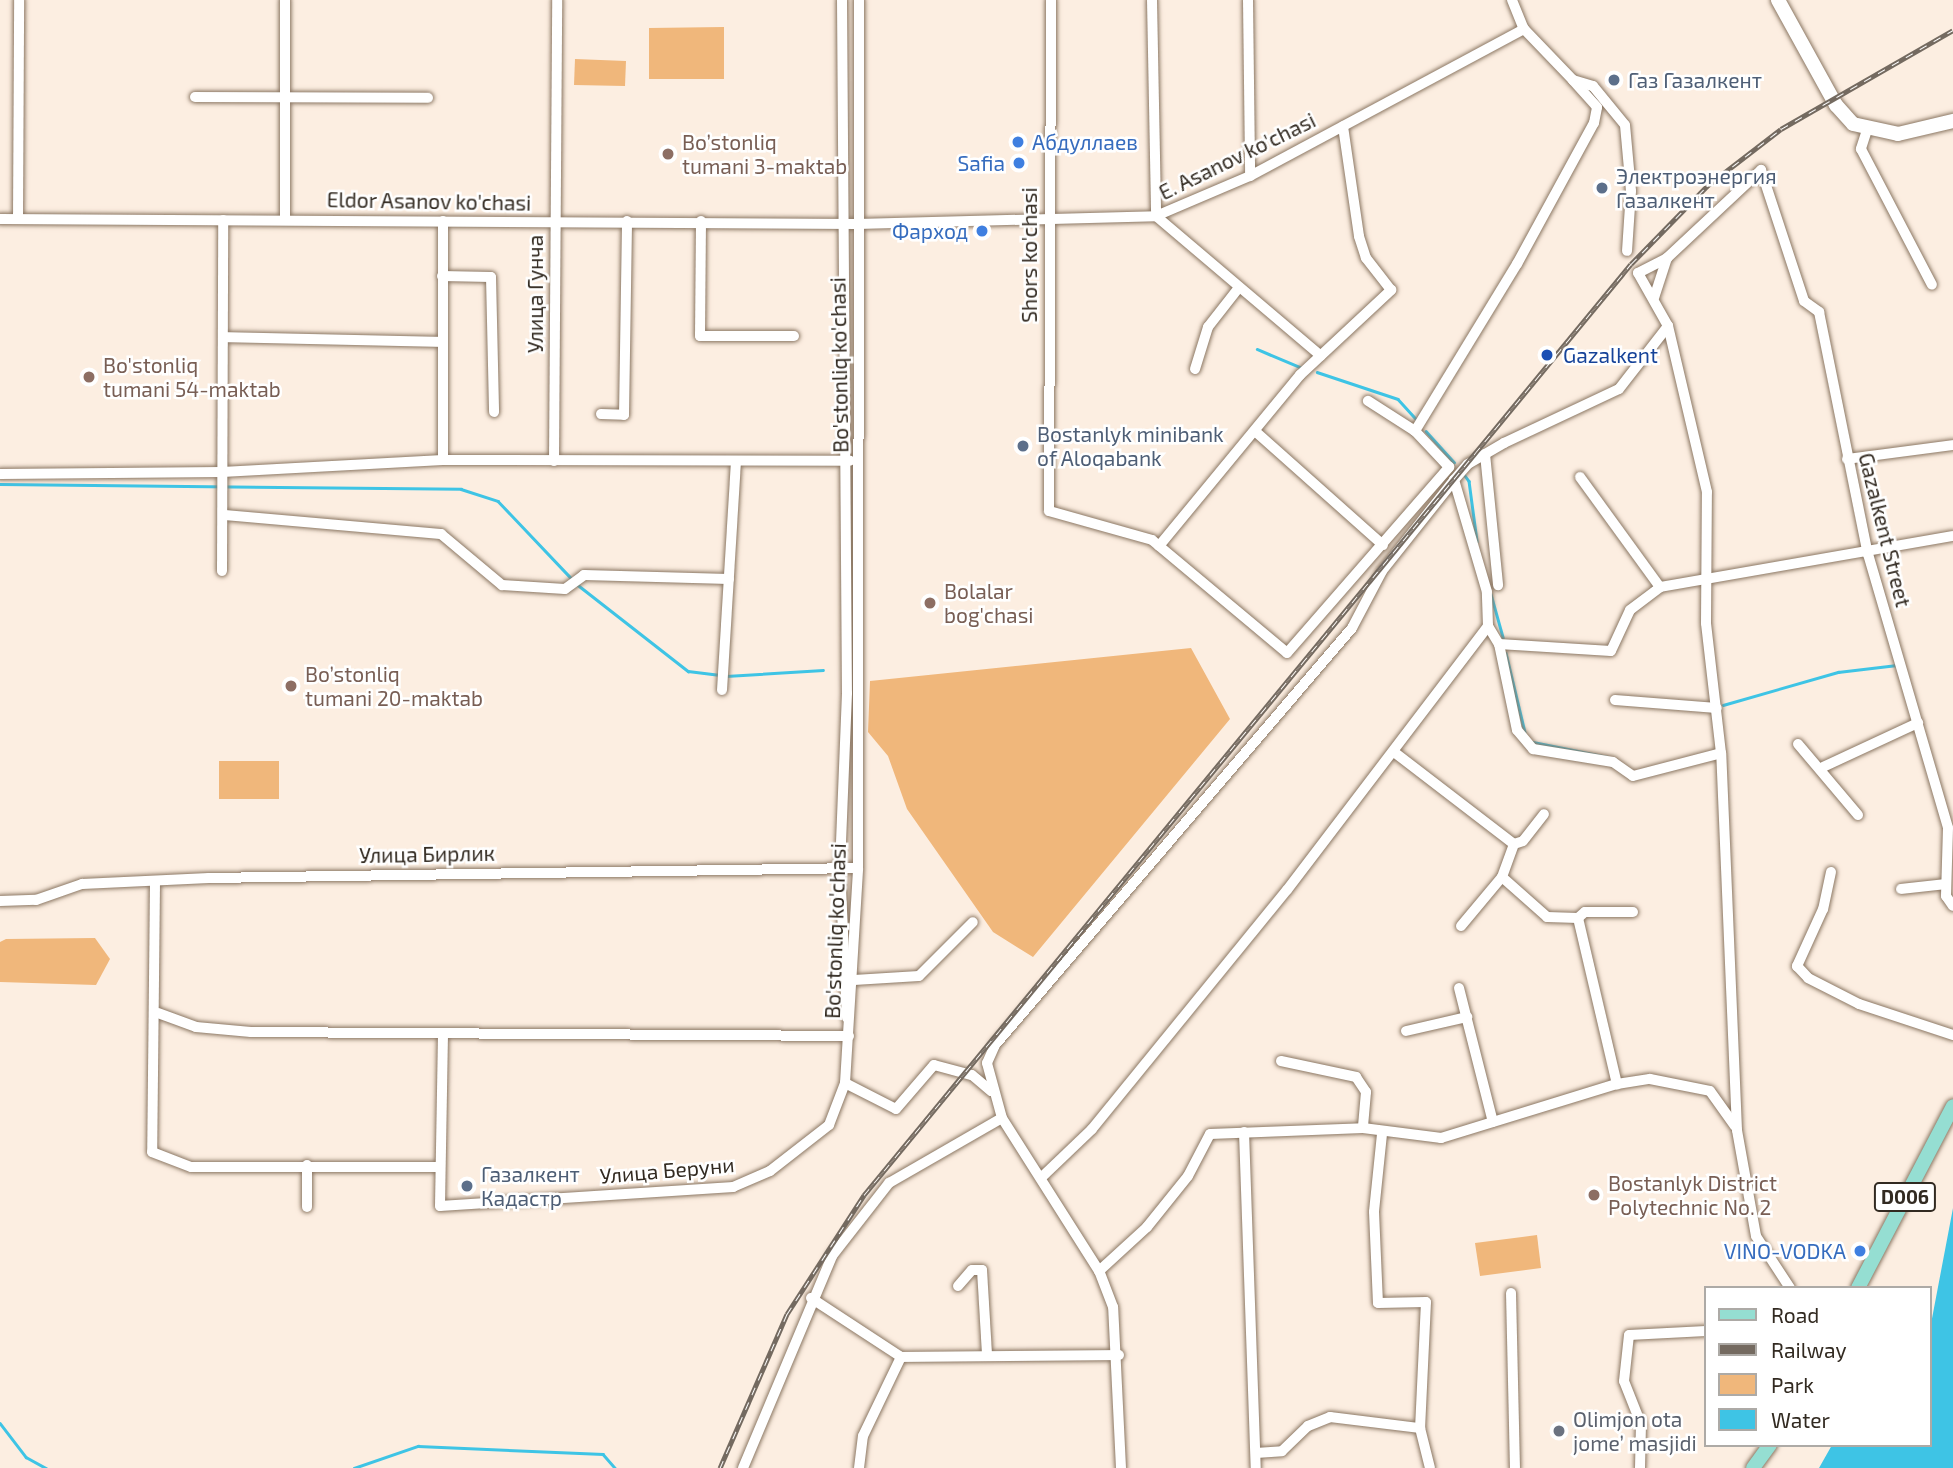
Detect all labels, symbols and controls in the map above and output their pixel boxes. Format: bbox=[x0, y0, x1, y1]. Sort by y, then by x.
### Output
place label: Газ Газалкент bbox=[1628, 67, 1762, 93]
marker: Газ Газалкент bbox=[1606, 72, 1622, 88]
street label: E. Asanov ko'chasi bbox=[1154, 107, 1320, 205]
place label: Bo’stonliq tumani 3-maktab bbox=[682, 129, 847, 179]
place label: Абдуллаев bbox=[1032, 129, 1138, 155]
marker: Абдуллаев bbox=[1010, 134, 1026, 150]
marker: Bo’stonliq tumani 3-maktab bbox=[660, 146, 676, 162]
place label: Safia bbox=[957, 150, 1005, 176]
marker: Safia bbox=[1011, 155, 1027, 171]
place label: Электроэнергия Газалкент bbox=[1616, 163, 1777, 213]
marker: Электроэнергия Газалкент bbox=[1594, 180, 1610, 196]
street label: Eldor Asanov ko'chasi bbox=[326, 187, 532, 215]
street label: Shors ko'chasi bbox=[1016, 187, 1042, 323]
place label: Фарход bbox=[892, 218, 968, 244]
marker: Фарход bbox=[974, 223, 990, 239]
street label: Улица Гунча bbox=[522, 235, 548, 353]
street label: Bo'stonliq ko'chasi bbox=[825, 277, 853, 453]
place label: Gazalkent bbox=[1563, 342, 1658, 368]
marker: Gazalkent bbox=[1537, 345, 1557, 365]
place label: Bo'stonliq tumani 54-maktab bbox=[103, 352, 281, 402]
marker: Bo'stonliq tumani 54-maktab bbox=[81, 369, 97, 385]
place label: Bostanlyk minibank of Aloqabank bbox=[1037, 421, 1224, 471]
marker: Bostanlyk minibank of Aloqabank bbox=[1015, 438, 1031, 454]
street label: Gazalkent Street bbox=[1854, 450, 1916, 610]
place label: Bolalar bog'chasi bbox=[944, 578, 1034, 628]
marker: Bolalar bog'chasi bbox=[922, 595, 938, 611]
place label: Bo’stonliq tumani 20-maktab bbox=[305, 661, 483, 711]
marker: Bo’stonliq tumani 20-maktab bbox=[283, 678, 299, 694]
street label: Улица Бирлик bbox=[359, 840, 495, 868]
street label: Bo'stonliq ko'chasi bbox=[819, 843, 851, 1019]
street label: Улица Беруни bbox=[599, 1152, 735, 1188]
place label: Газалкент Кадастр bbox=[481, 1161, 580, 1211]
place label: Bostanlyk District Polytechnic No. 2 bbox=[1608, 1170, 1777, 1220]
marker: Газалкент Кадастр bbox=[459, 1178, 475, 1194]
road number: D006 bbox=[1874, 1182, 1937, 1212]
marker: Bostanlyk District Polytechnic No. 2 bbox=[1586, 1187, 1602, 1203]
place label: VINO-VODKA bbox=[1724, 1238, 1846, 1264]
marker: VINO-VODKA bbox=[1852, 1243, 1868, 1259]
legend bbox=[1704, 1286, 1932, 1447]
text: Road bbox=[1771, 1302, 1819, 1327]
text: Railway bbox=[1771, 1337, 1847, 1362]
text: Park bbox=[1771, 1372, 1814, 1397]
place label: Olimjon ota jome’ masjidi bbox=[1573, 1406, 1697, 1456]
text: Water bbox=[1771, 1407, 1830, 1432]
marker: Olimjon ota jome’ masjidi bbox=[1551, 1423, 1567, 1439]

